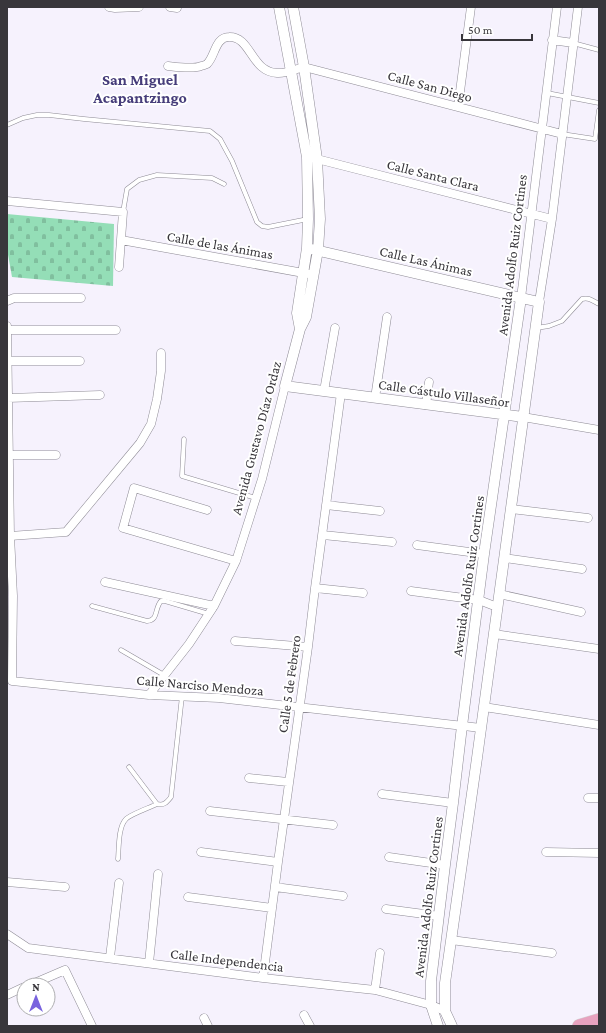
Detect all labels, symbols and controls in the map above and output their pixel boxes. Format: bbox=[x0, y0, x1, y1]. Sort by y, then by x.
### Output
scale bar bbox=[462, 16, 532, 42]
text: 50 m bbox=[468, 23, 493, 37]
street label: Calle San Diego bbox=[386, 67, 474, 105]
district label: San Miguel Acapantzingo bbox=[92, 71, 187, 106]
street label: Calle Santa Clara bbox=[385, 156, 481, 194]
street label: Avenida Adolfo Ruiz Cortines bbox=[494, 174, 530, 336]
street label: Calle de las Ánimas bbox=[166, 228, 274, 262]
street label: Calle Las Ánimas bbox=[378, 243, 474, 279]
street label: Avenida Gustavo Díaz Ordaz bbox=[228, 359, 284, 517]
street label: Calle Cástulo Villaseñor bbox=[377, 376, 511, 410]
street label: Avenida Adolfo Ruiz Cortines bbox=[449, 495, 487, 657]
street label: Calle 5 de Febrero bbox=[274, 634, 304, 734]
street label: Calle Narciso Mendoza bbox=[136, 671, 265, 699]
street label: Avenida Adolfo Ruiz Cortines bbox=[410, 816, 446, 978]
street label: Calle Independencia bbox=[169, 945, 285, 975]
north arrow bbox=[16, 977, 56, 1017]
text: N bbox=[32, 981, 40, 993]

